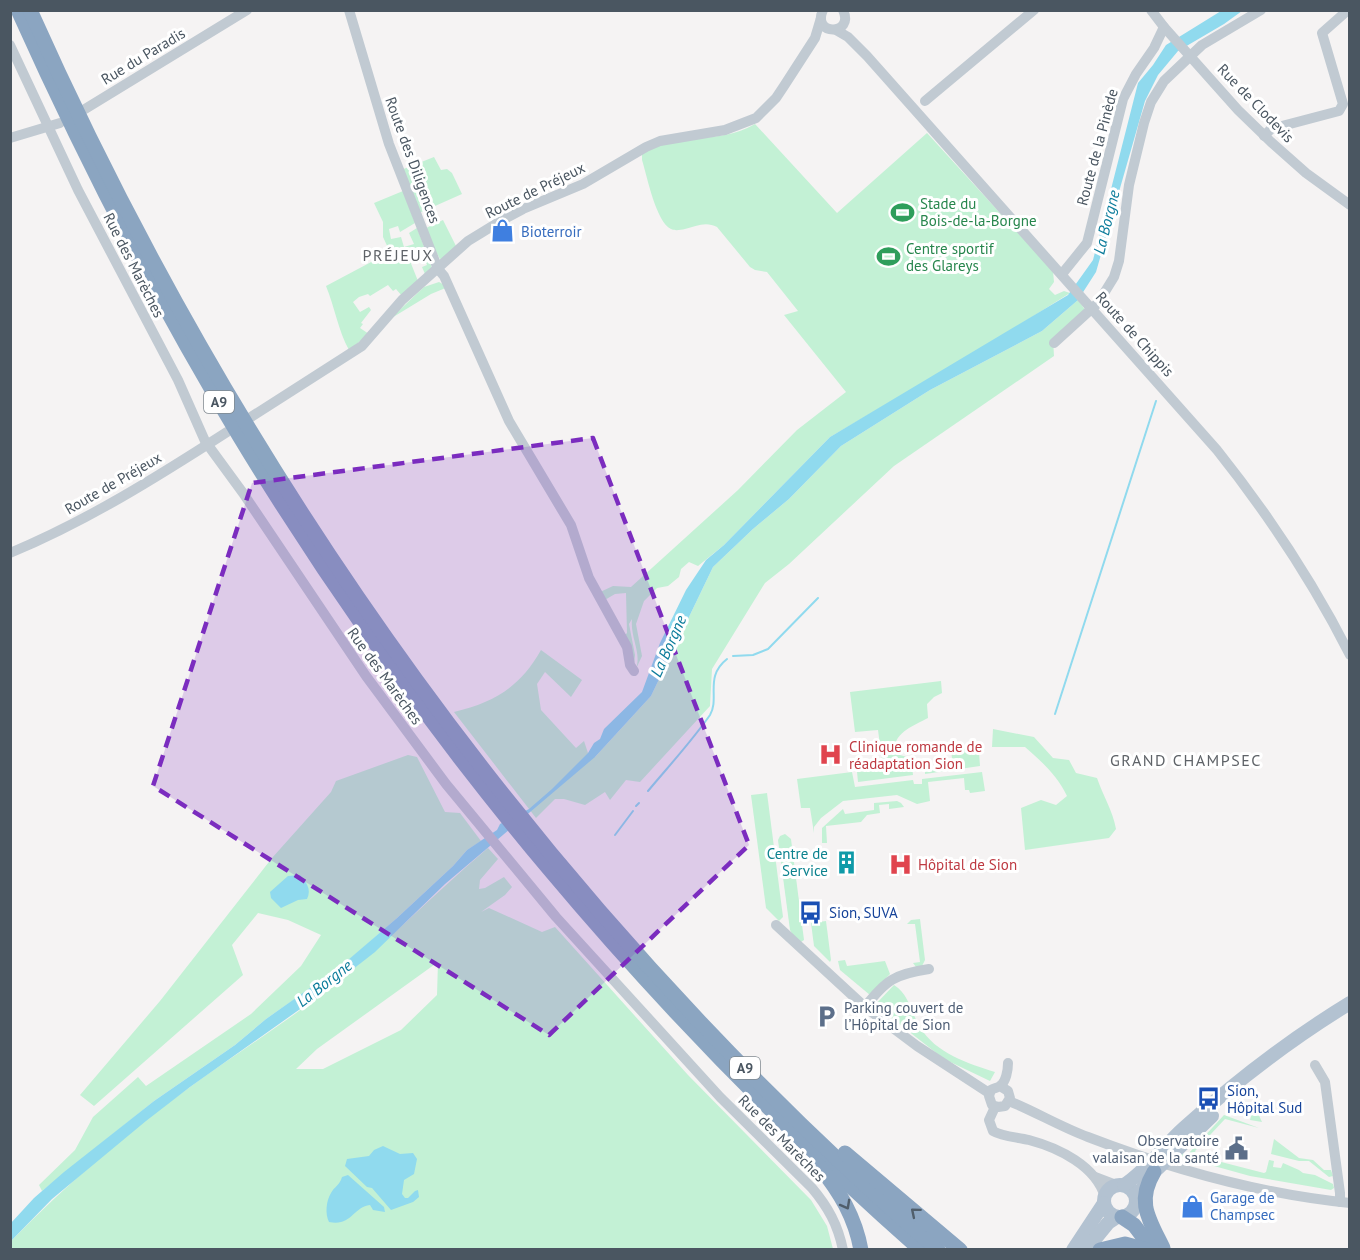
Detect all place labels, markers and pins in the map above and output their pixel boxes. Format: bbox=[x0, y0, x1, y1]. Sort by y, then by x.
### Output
place label: Stade du Bois-de-la-Borgne bbox=[920, 194, 1037, 230]
sports icon: Stade du Bois-de-la-Borgne bbox=[889, 199, 915, 225]
shop icon: Bioterroir bbox=[490, 218, 516, 244]
place label: Bioterroir bbox=[521, 222, 582, 241]
place label: Centre sportif des Glareys bbox=[906, 239, 995, 275]
sports icon: Centre sportif des Glareys bbox=[875, 244, 901, 270]
place label: Clinique romande de réadaptation Sion bbox=[849, 737, 982, 773]
hospital icon: Clinique romande de réadaptation Sion bbox=[818, 742, 844, 768]
place label: Centre de Service bbox=[767, 844, 828, 880]
building icon: Centre de Service bbox=[833, 849, 859, 875]
hospital icon: Hôpital de Sion bbox=[887, 851, 913, 877]
place label: Hôpital de Sion bbox=[918, 855, 1017, 874]
bus stop icon: Sion, SUVA bbox=[798, 899, 824, 925]
place label: Sion, SUVA bbox=[829, 903, 898, 922]
place label: Parking couvert de l’Hôpital de Sion bbox=[844, 998, 963, 1034]
parking icon: Parking couvert de l’Hôpital de Sion bbox=[813, 1003, 839, 1029]
place label: Sion, Hôpital Sud bbox=[1227, 1081, 1302, 1117]
bus stop icon: Sion, Hôpital Sud bbox=[1196, 1086, 1222, 1112]
place label: Observatoire valaisan de la santé bbox=[1093, 1131, 1219, 1167]
public building icon: Observatoire valaisan de la santé bbox=[1224, 1136, 1250, 1162]
place label: Garage de Champsec bbox=[1210, 1188, 1275, 1224]
shop icon: Garage de Champsec bbox=[1179, 1193, 1205, 1219]

